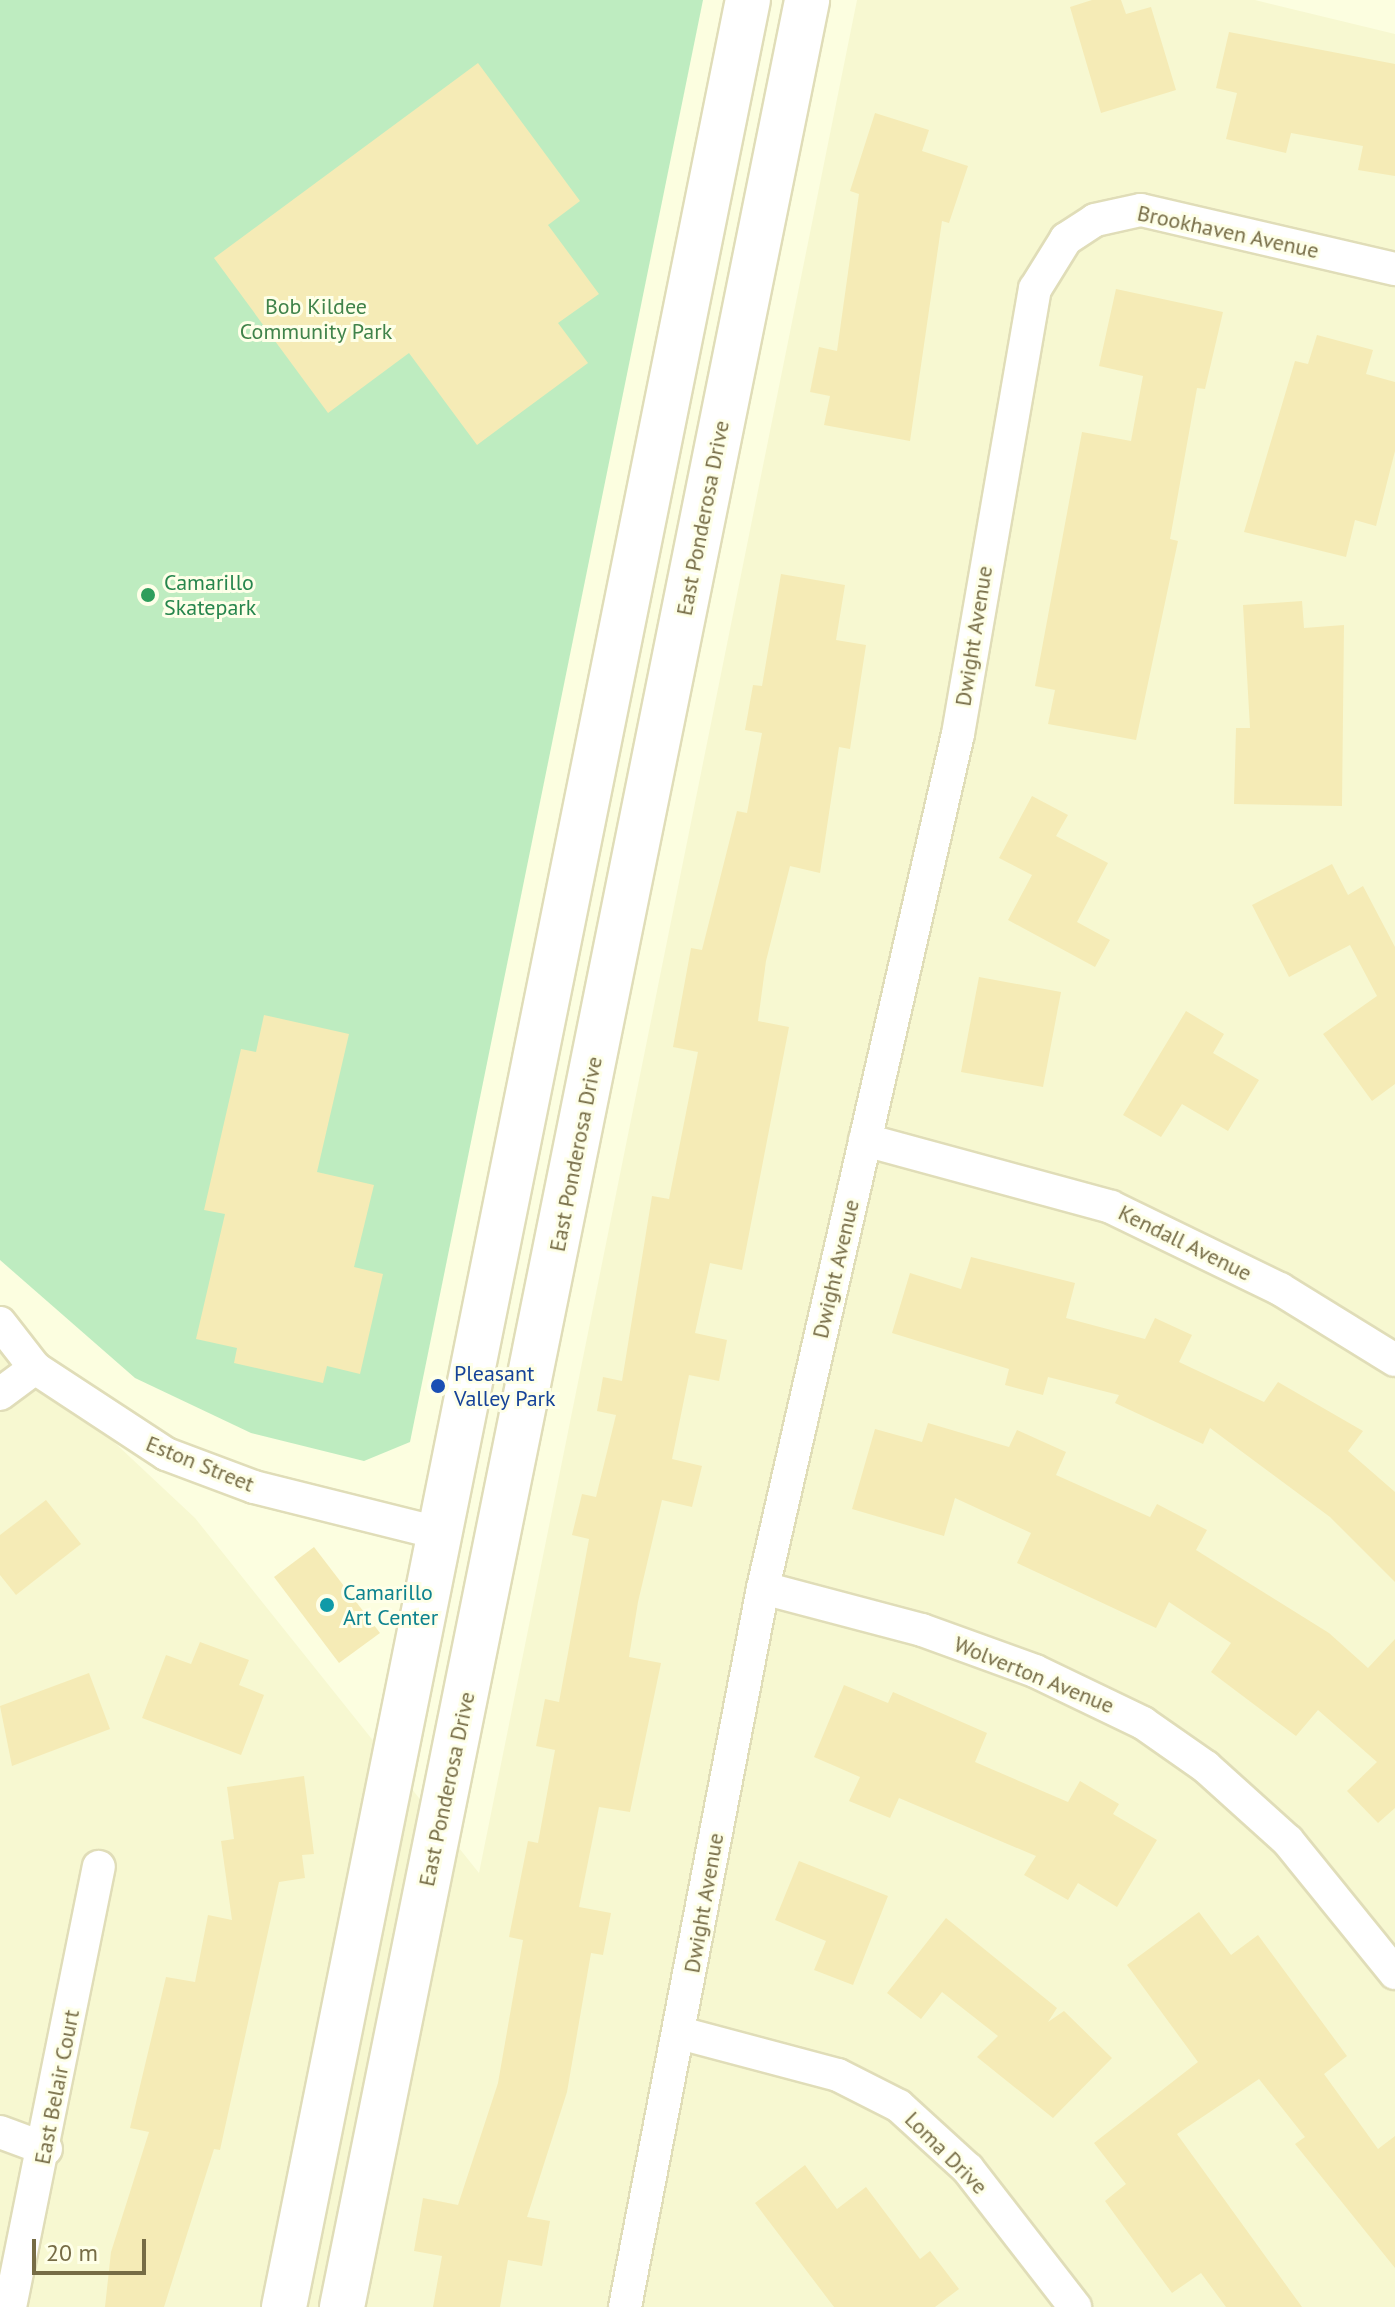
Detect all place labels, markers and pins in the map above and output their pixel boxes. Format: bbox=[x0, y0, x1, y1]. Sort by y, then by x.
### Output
place label: Camarillo Skatepark bbox=[164, 569, 256, 620]
marker: Camarillo Skatepark bbox=[139, 586, 157, 604]
place label: Pleasant Valley Park bbox=[454, 1360, 556, 1412]
marker: Pleasant Valley Park bbox=[429, 1377, 447, 1395]
place label: Camarillo Art Center bbox=[343, 1579, 438, 1630]
marker: Camarillo Art Center bbox=[318, 1596, 336, 1614]

